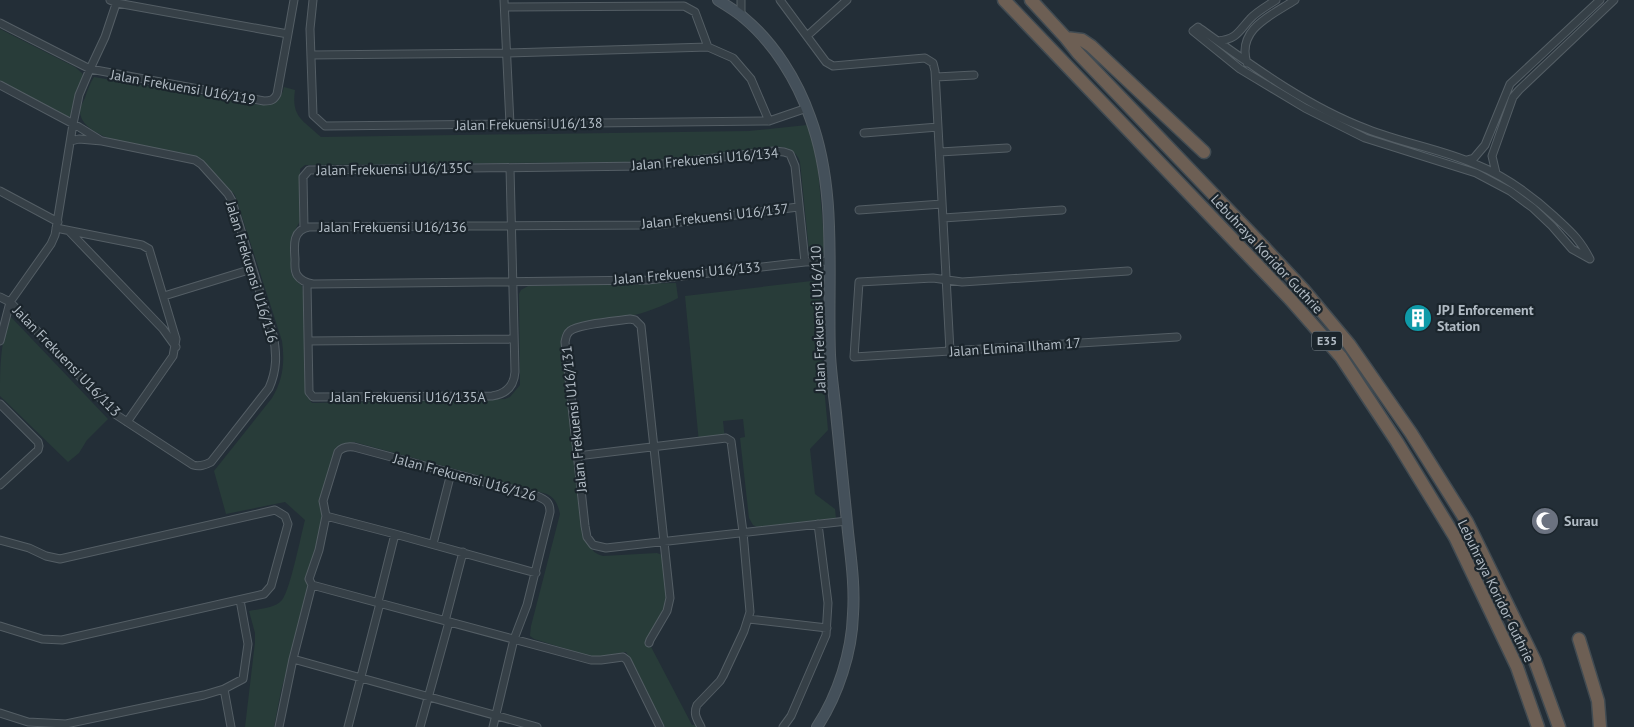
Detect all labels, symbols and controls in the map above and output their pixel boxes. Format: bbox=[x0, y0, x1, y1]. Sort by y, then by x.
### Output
street label: Jalan Frekuensi U16/119 bbox=[108, 65, 257, 109]
street label: Jalan Frekuensi U16/138 bbox=[454, 114, 603, 134]
street label: Jalan Frekuensi U16/134 bbox=[630, 144, 779, 174]
street label: Jalan Frekuensi U16/135C bbox=[315, 159, 472, 179]
street label: Lebuhraya Koridor Guthrie bbox=[1207, 191, 1327, 317]
street label: Jalan Frekuensi U16/116 bbox=[222, 198, 282, 345]
street label: Jalan Frekuensi U16/137 bbox=[640, 199, 789, 233]
street label: Jalan Frekuensi U16/136 bbox=[318, 218, 467, 236]
street label: Jalan Frekuensi U16/110 bbox=[806, 245, 830, 394]
street label: Jalan Frekuensi U16/133 bbox=[612, 258, 761, 288]
street label: Jalan Frekuensi U16/113 bbox=[9, 301, 125, 420]
place label: JPJ Enforcement Station bbox=[1436, 301, 1534, 335]
building icon: JPJ Enforcement Station bbox=[1403, 303, 1433, 333]
road number: E35 bbox=[1312, 332, 1342, 351]
street label: Jalan Elmina Ilham 17 bbox=[948, 333, 1081, 361]
street label: Jalan Frekuensi U16/131 bbox=[557, 345, 591, 494]
street label: Jalan Frekuensi U16/135A bbox=[329, 388, 487, 406]
street label: Jalan Frekuensi U16/126 bbox=[391, 449, 538, 505]
mosque icon: Surau bbox=[1530, 506, 1560, 536]
place label: Surau bbox=[1564, 512, 1598, 530]
street label: Lebuhraya Koridor Guthrie bbox=[1454, 517, 1538, 665]

